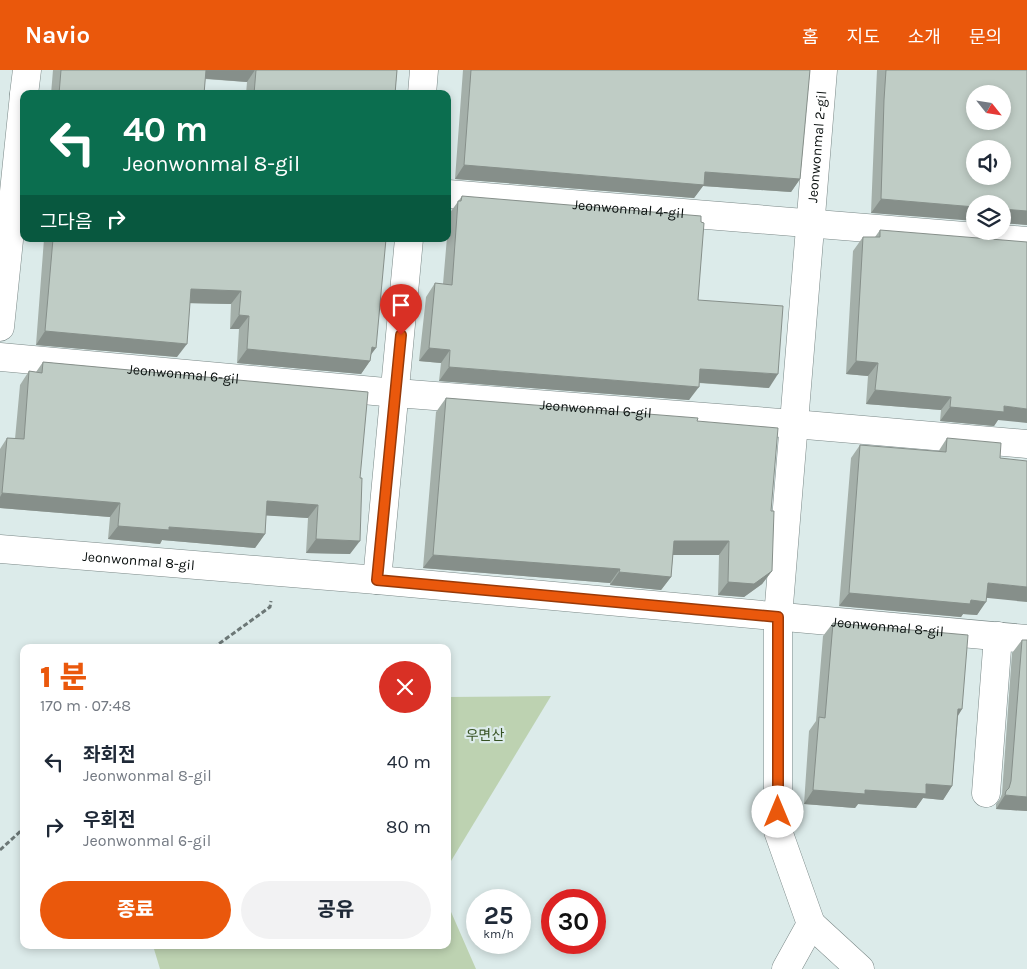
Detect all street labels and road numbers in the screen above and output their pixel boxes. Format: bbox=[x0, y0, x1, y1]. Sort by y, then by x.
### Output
street label: Jeonwonmal 2-gil bbox=[804, 90, 830, 203]
street label: Jeonwonmal 4-gil bbox=[572, 196, 685, 222]
street label: Jeonwonmal 6-gil bbox=[127, 360, 240, 387]
street label: Jeonwonmal 6-gil bbox=[539, 396, 652, 421]
street label: Jeonwonmal 8-gil bbox=[82, 547, 195, 573]
street label: Jeonwonmal 8-gil bbox=[831, 613, 945, 640]

